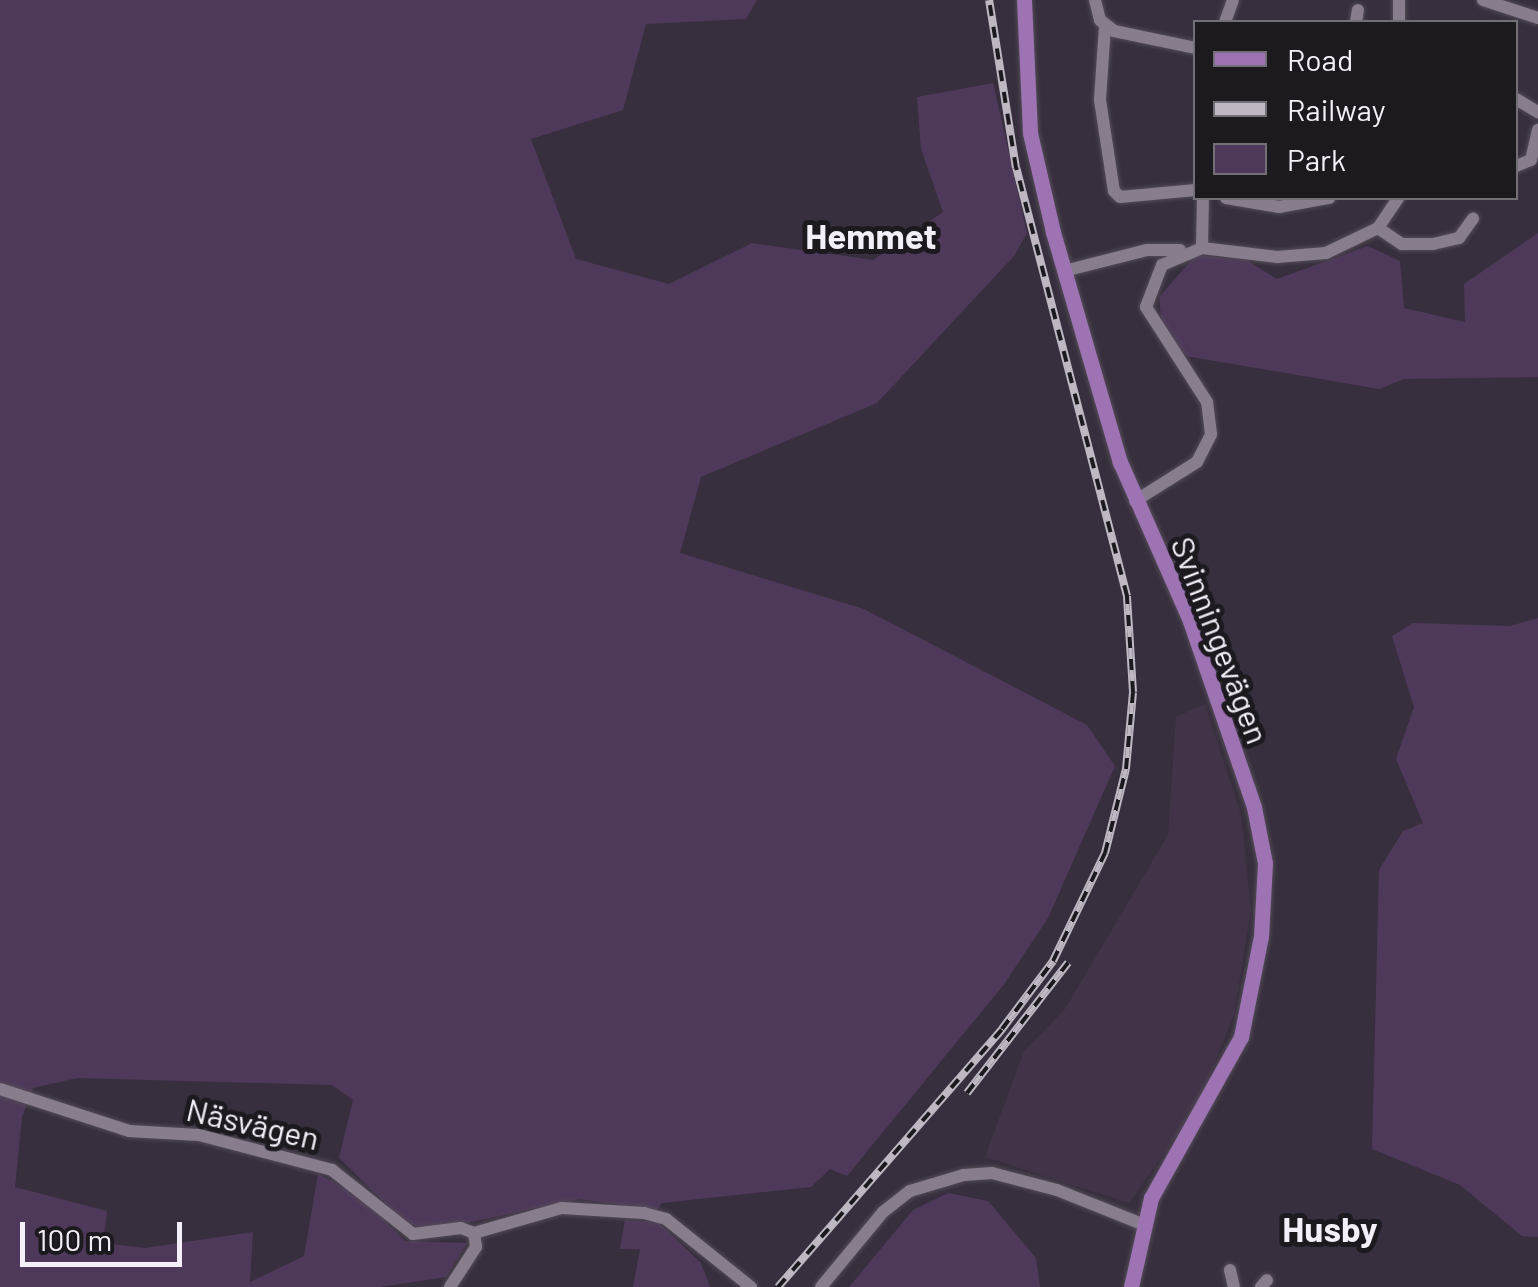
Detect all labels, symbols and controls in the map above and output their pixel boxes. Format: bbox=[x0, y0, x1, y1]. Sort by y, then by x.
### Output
legend bbox=[1193, 20, 1518, 200]
text: Road bbox=[1287, 41, 1353, 77]
text: Railway bbox=[1287, 91, 1386, 127]
text: Park bbox=[1287, 141, 1346, 177]
district label: Hemmet bbox=[805, 214, 937, 256]
street label: Svinningevägen bbox=[1164, 531, 1278, 749]
street label: Näsvägen bbox=[183, 1089, 323, 1157]
scale bar bbox=[25, 1202, 188, 1264]
district label: Husby bbox=[1282, 1207, 1378, 1249]
text: 100 m bbox=[37, 1221, 112, 1257]

